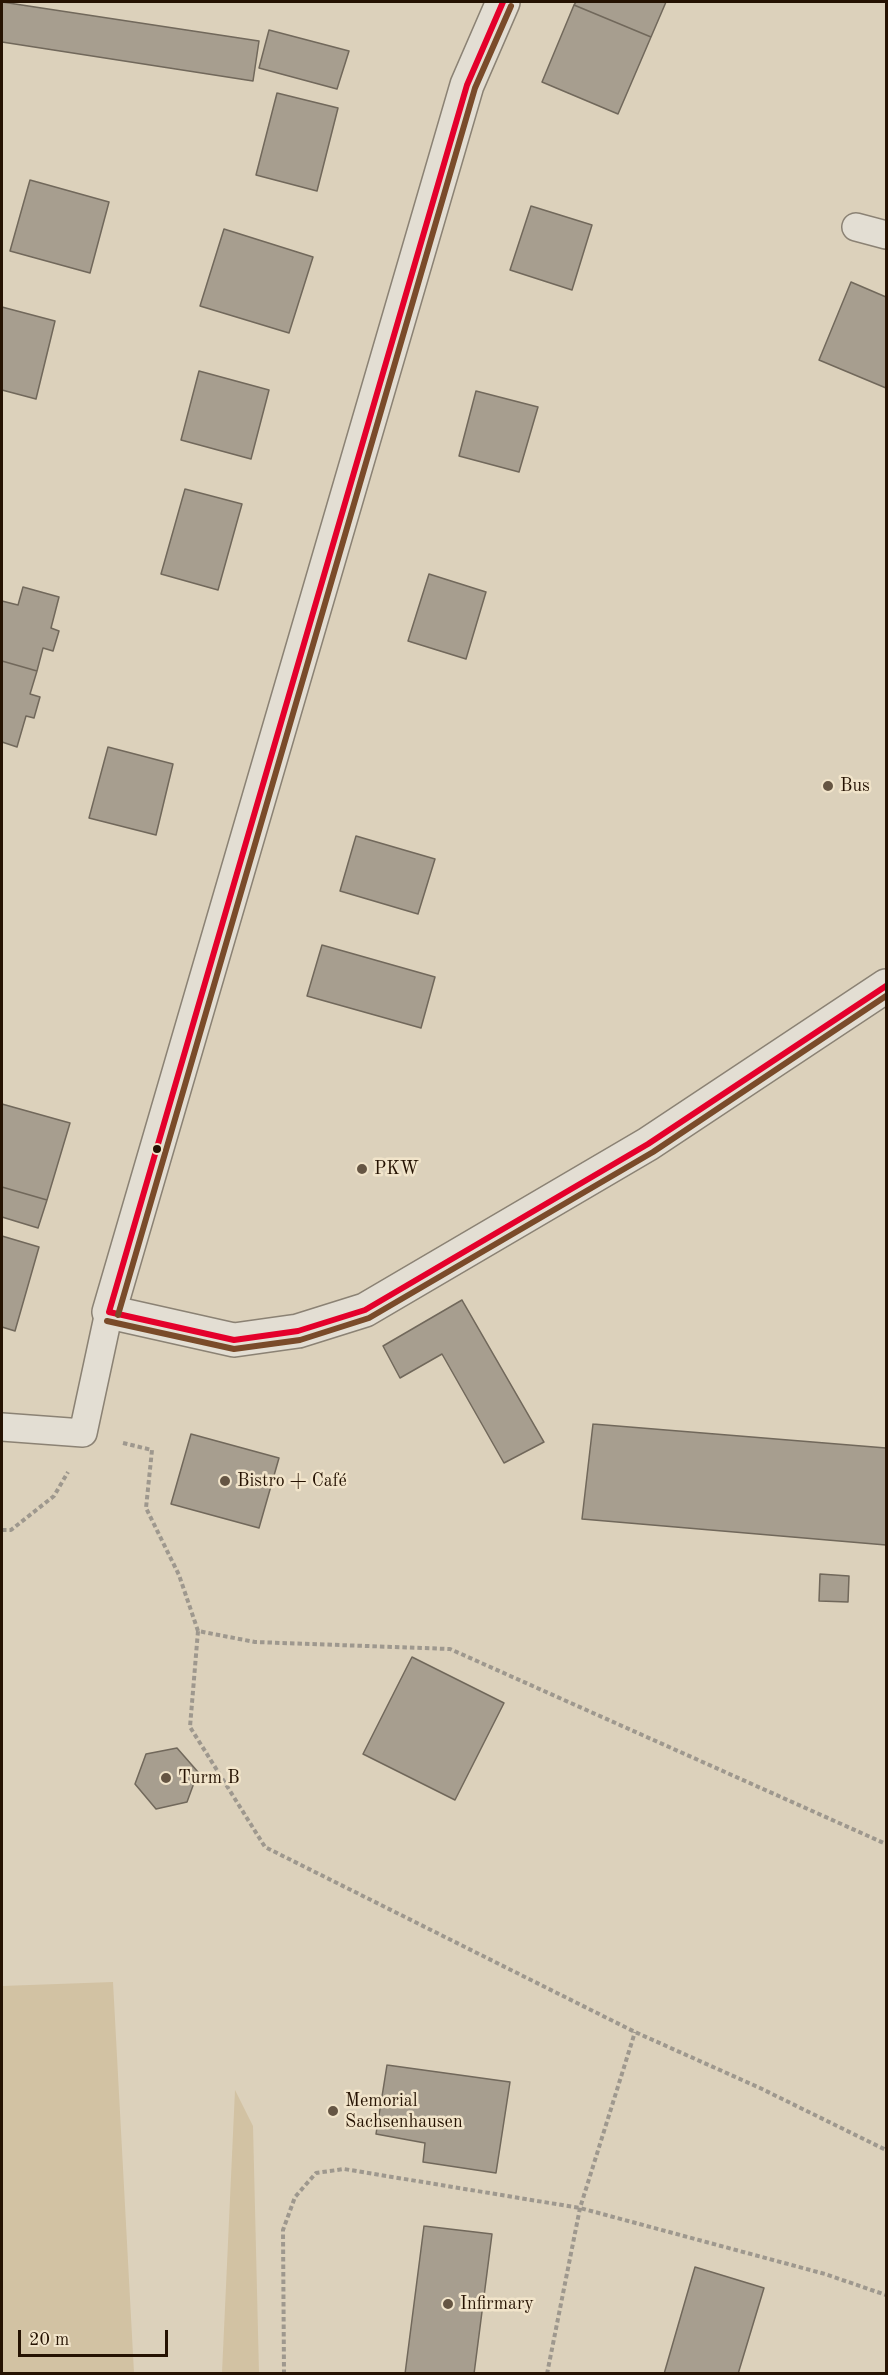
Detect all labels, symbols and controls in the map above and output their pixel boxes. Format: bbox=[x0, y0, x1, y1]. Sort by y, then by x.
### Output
place label: Bus bbox=[840, 775, 870, 797]
marker: Bus bbox=[821, 779, 835, 793]
unlabelled marker bbox=[151, 1143, 163, 1155]
place label: PKW bbox=[374, 1158, 419, 1180]
marker: PKW bbox=[355, 1162, 369, 1176]
place label: Bistro + Café bbox=[237, 1470, 347, 1492]
marker: Bistro + Café bbox=[218, 1474, 232, 1488]
place label: Turm B bbox=[178, 1767, 240, 1789]
marker: Turm B bbox=[159, 1771, 173, 1785]
place label: Memorial Sachsenhausen bbox=[345, 2090, 463, 2132]
marker: Memorial Sachsenhausen bbox=[326, 2104, 340, 2118]
place label: Infirmary bbox=[460, 2293, 534, 2315]
marker: Infirmary bbox=[441, 2297, 455, 2311]
scale bar bbox=[21, 2318, 171, 2356]
text: 20 m bbox=[29, 2331, 69, 2349]

